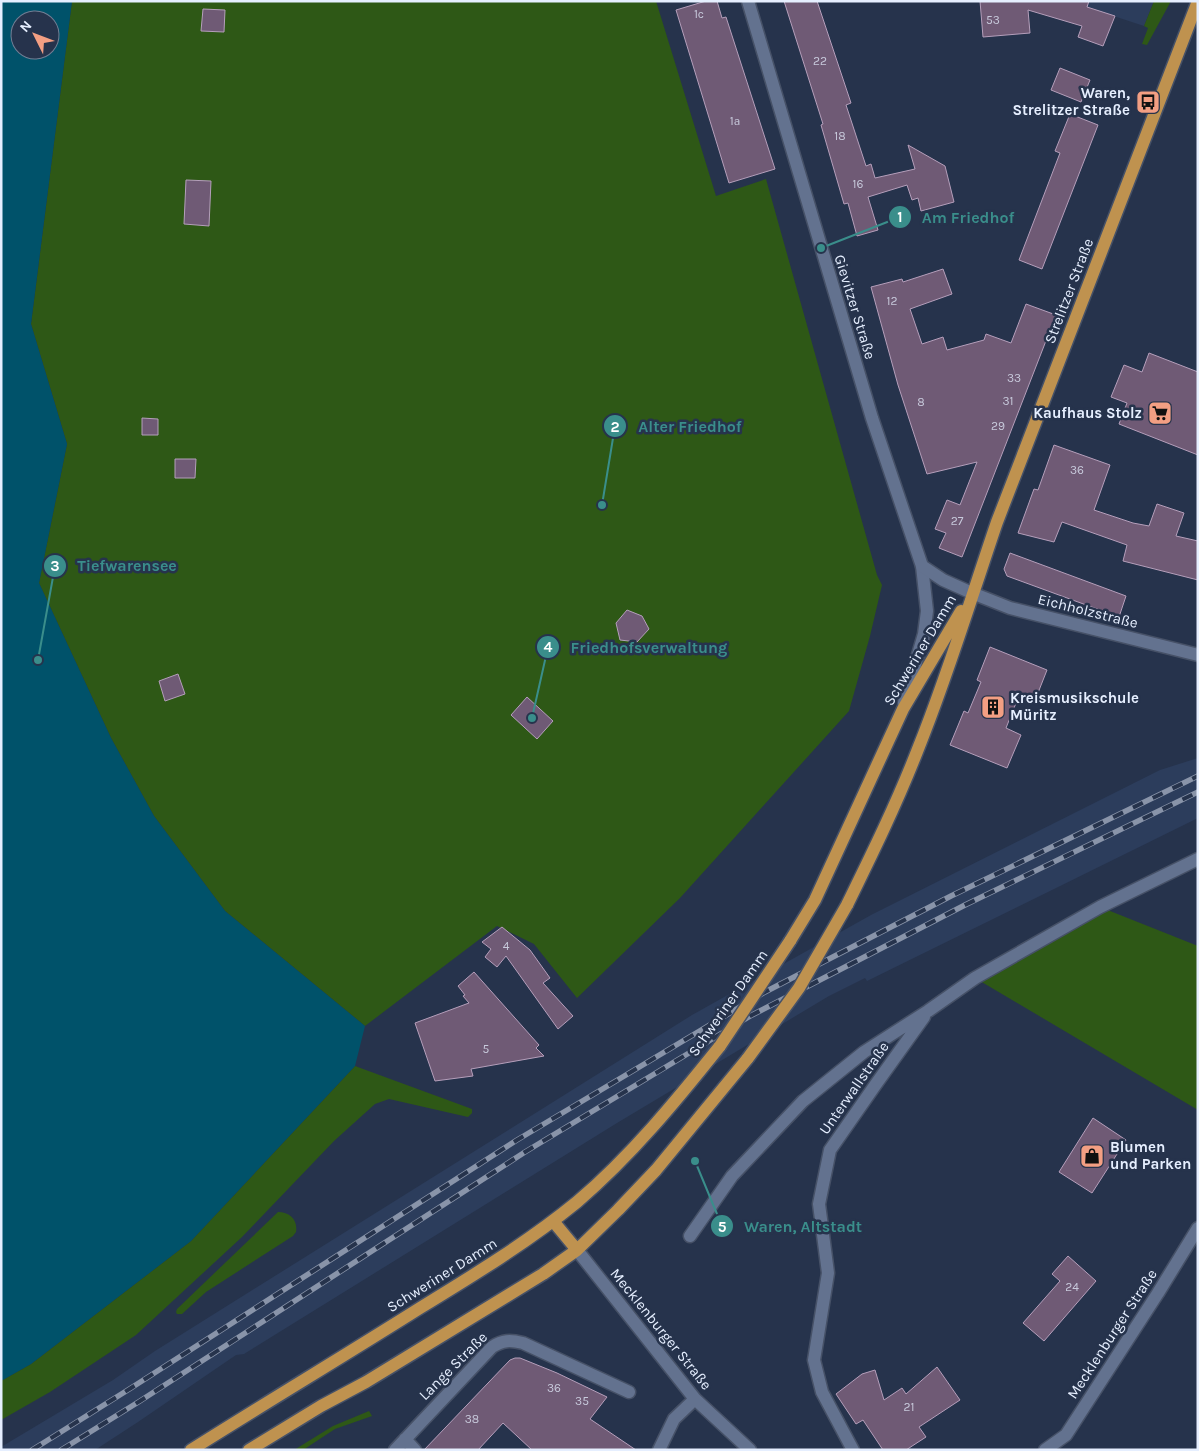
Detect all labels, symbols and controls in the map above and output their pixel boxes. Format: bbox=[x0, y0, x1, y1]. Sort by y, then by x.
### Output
house number: 1c bbox=[694, 7, 704, 21]
north arrow bbox=[10, 10, 60, 60]
house number: 53 bbox=[986, 13, 1000, 27]
text: N bbox=[16, 17, 35, 36]
house number: 22 bbox=[813, 54, 827, 68]
place label: Waren, Strelitzer Straße bbox=[1012, 84, 1130, 119]
bus stop icon: Waren, Strelitzer Straße bbox=[1135, 89, 1161, 115]
house number: 1a bbox=[730, 114, 740, 128]
house number: 18 bbox=[834, 129, 846, 143]
house number: 16 bbox=[853, 177, 864, 191]
callout: Am Friedhof bbox=[887, 202, 1025, 233]
text: 1 bbox=[897, 208, 903, 226]
text: Am Friedhof bbox=[922, 208, 1014, 227]
street label: Strelitzer Straße bbox=[1041, 236, 1097, 346]
street label: Gievitzer Straße bbox=[831, 252, 879, 362]
house number: 12 bbox=[887, 294, 898, 308]
house number: 33 bbox=[1007, 371, 1021, 385]
house number: 31 bbox=[1002, 394, 1014, 408]
house number: 8 bbox=[917, 395, 925, 409]
supermarket icon: Kaufhaus Stolz bbox=[1147, 400, 1173, 426]
place label: Kaufhaus Stolz bbox=[1033, 404, 1142, 422]
callout: Alter Friedhof bbox=[603, 411, 751, 442]
text: Alter Friedhof bbox=[638, 417, 742, 436]
text: 2 bbox=[610, 418, 620, 436]
house number: 29 bbox=[991, 419, 1005, 433]
house number: 36 bbox=[1070, 463, 1084, 477]
house number: 27 bbox=[951, 514, 964, 528]
callout: Tiefwarensee bbox=[42, 550, 187, 581]
text: Tiefwarensee bbox=[77, 556, 177, 575]
text: 3 bbox=[50, 557, 60, 575]
street label: Eichholzstraße bbox=[1036, 590, 1140, 632]
street label: Schweriner Damm bbox=[880, 591, 960, 709]
callout: Friedhofsverwaltung bbox=[535, 632, 737, 663]
text: 4 bbox=[544, 638, 553, 656]
text: Friedhofsverwaltung bbox=[571, 638, 727, 657]
place label: Kreismusikschule Müritz bbox=[1010, 689, 1139, 724]
building icon: Kreismusikschule Müritz bbox=[980, 694, 1006, 720]
house number: 4 bbox=[503, 939, 510, 953]
street label: Schweriner Damm bbox=[684, 946, 772, 1060]
street label: Unterwallstraße bbox=[815, 1038, 893, 1138]
house number: 5 bbox=[483, 1042, 490, 1056]
place label: Blumen und Parken bbox=[1110, 1138, 1191, 1173]
shop icon: Blumen und Parken bbox=[1079, 1143, 1105, 1169]
callout: Waren, Altstadt bbox=[709, 1211, 872, 1242]
text: Waren, Altstadt bbox=[744, 1217, 862, 1236]
text: 5 bbox=[718, 1218, 727, 1236]
street label: Schweriner Damm bbox=[384, 1234, 500, 1316]
street label: Mecklenburger Straße bbox=[606, 1265, 716, 1393]
street label: Mecklenburger Straße bbox=[1063, 1266, 1161, 1402]
house number: 24 bbox=[1065, 1280, 1079, 1294]
street label: Lange Straße bbox=[415, 1328, 491, 1404]
house number: 36 bbox=[547, 1381, 561, 1395]
house number: 35 bbox=[575, 1394, 589, 1408]
house number: 21 bbox=[904, 1400, 914, 1414]
house number: 38 bbox=[465, 1412, 479, 1426]

